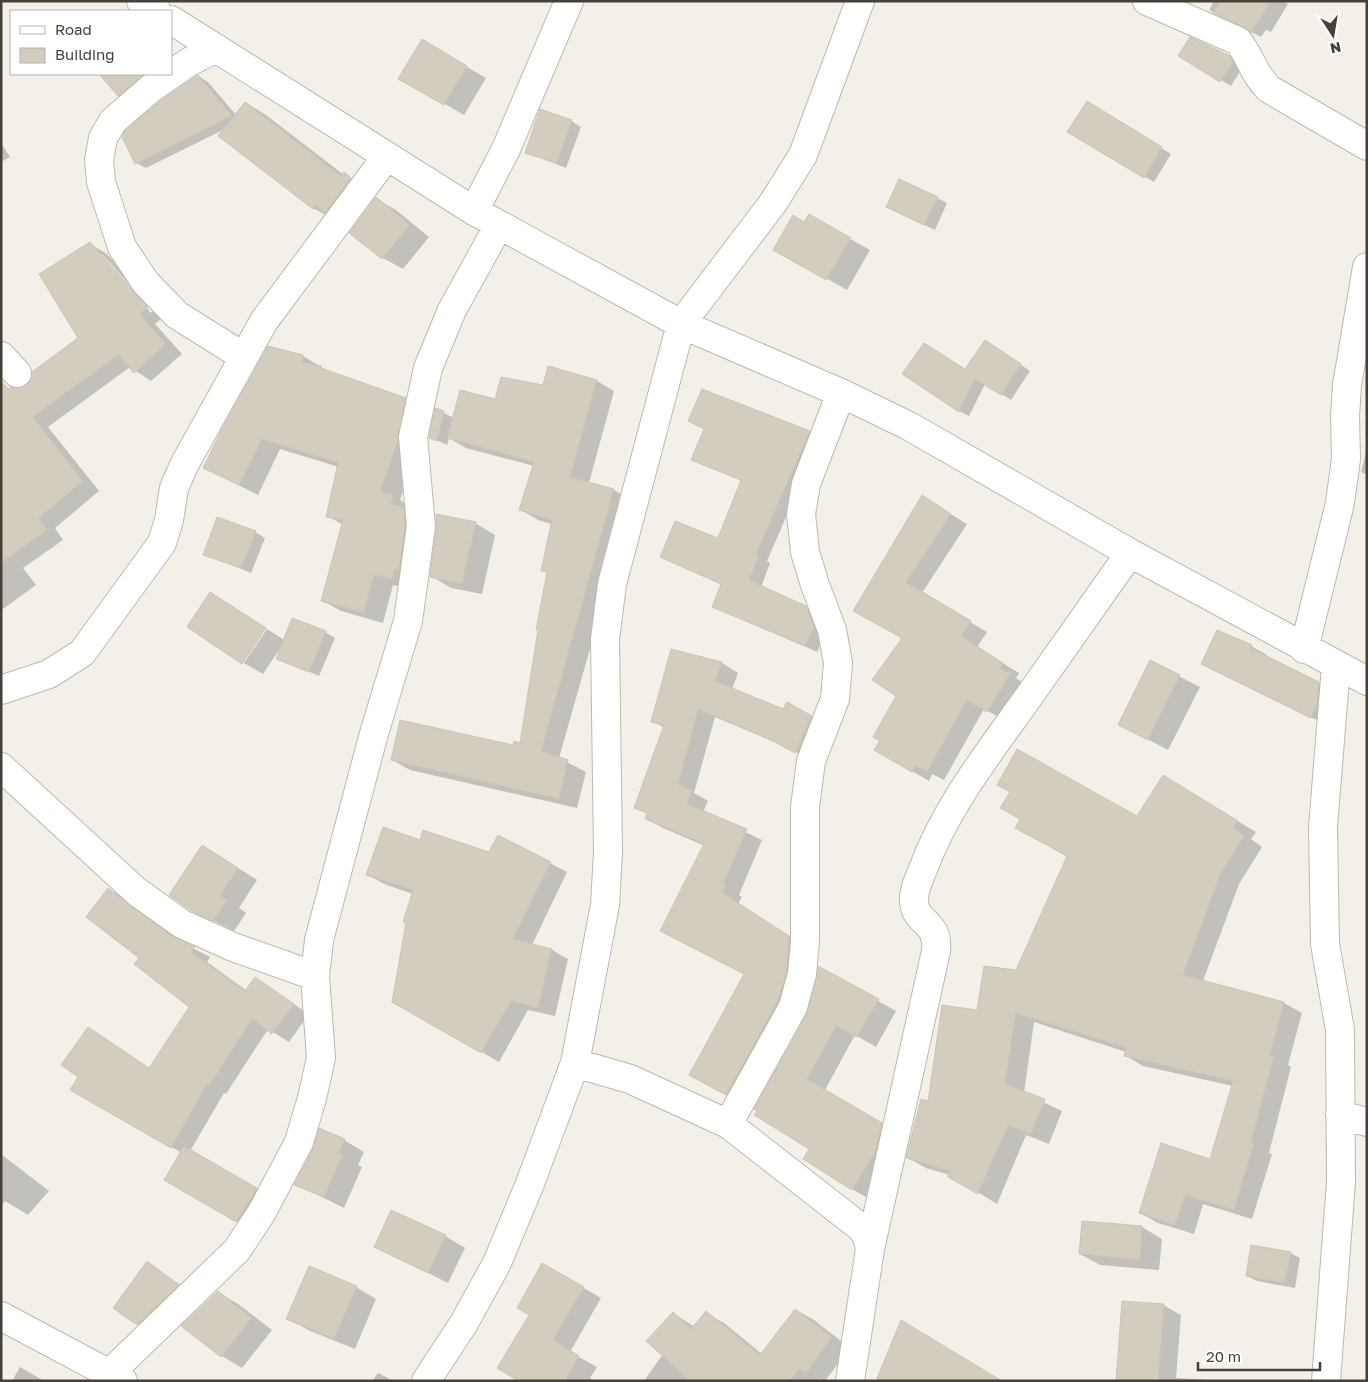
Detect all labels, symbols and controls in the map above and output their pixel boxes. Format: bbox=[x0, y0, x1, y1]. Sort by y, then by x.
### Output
legend bbox=[10, 10, 172, 75]
north arrow bbox=[1308, 10, 1358, 60]
text: Road bbox=[55, 20, 92, 38]
text: N bbox=[1329, 39, 1343, 58]
text: Building bbox=[55, 45, 115, 63]
scale bar bbox=[1198, 1340, 1320, 1372]
text: 20 m bbox=[1206, 1347, 1241, 1365]

